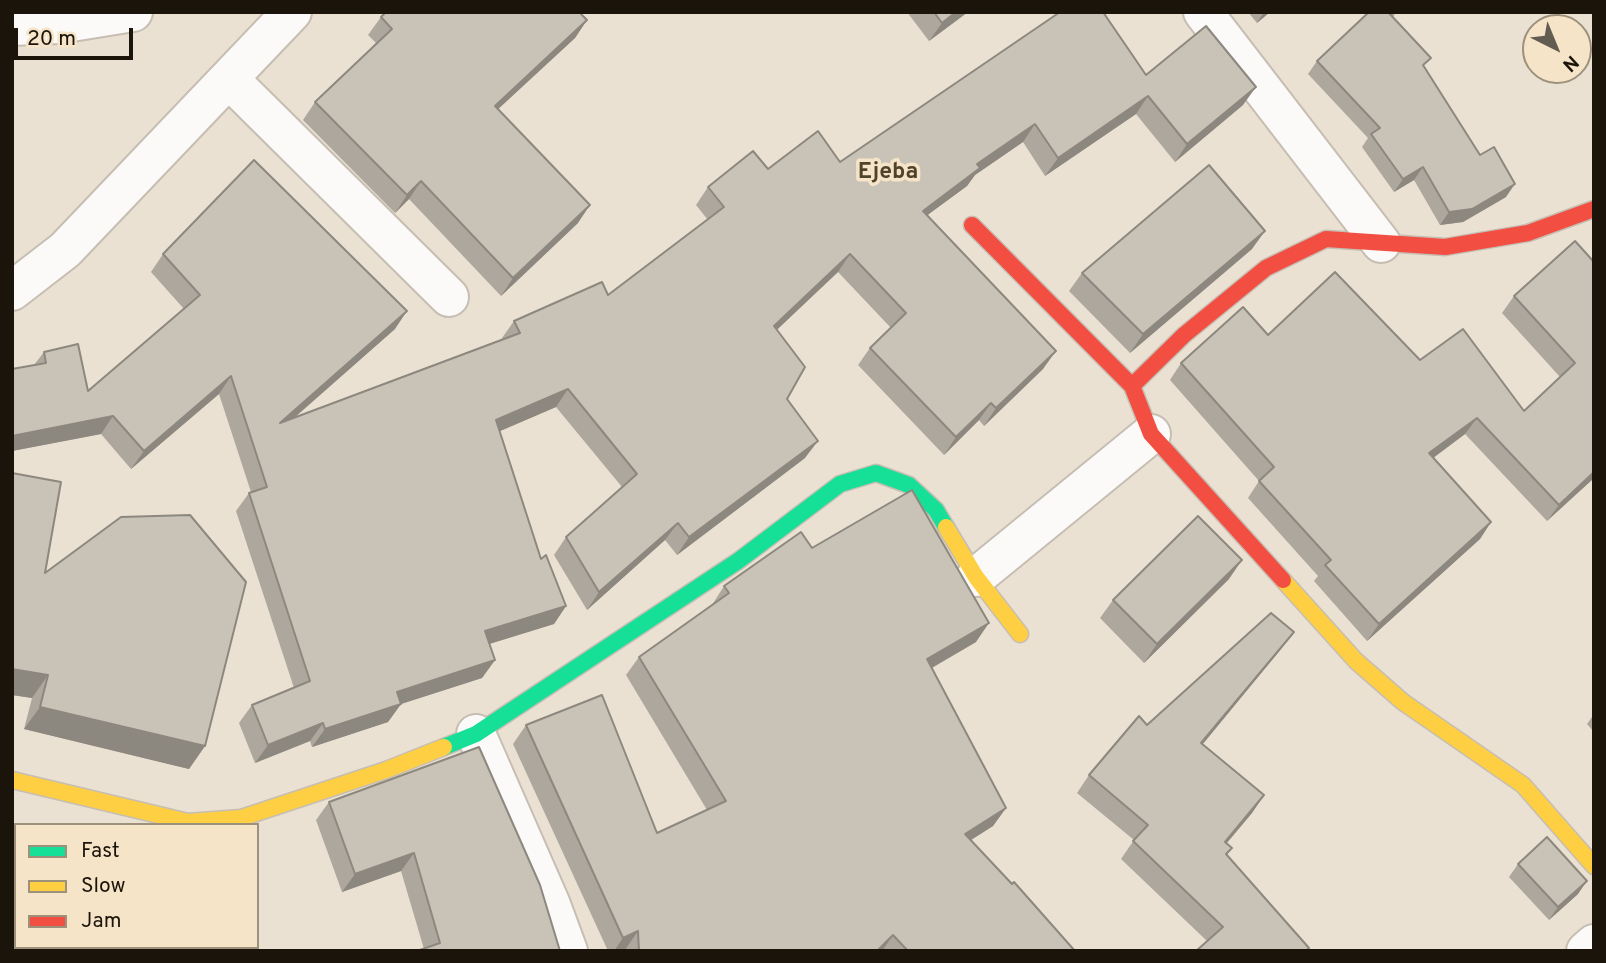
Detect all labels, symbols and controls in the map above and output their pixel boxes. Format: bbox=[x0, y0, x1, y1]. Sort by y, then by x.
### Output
scale bar bbox=[18, 14, 136, 58]
north arrow bbox=[1522, 14, 1592, 84]
text: 20 m bbox=[27, 26, 76, 53]
text: N bbox=[1557, 49, 1583, 76]
district label: Ejeba bbox=[858, 159, 918, 187]
legend bbox=[14, 823, 259, 949]
text: Fast bbox=[81, 838, 120, 865]
text: Slow bbox=[81, 873, 126, 900]
text: Jam bbox=[81, 908, 122, 935]

